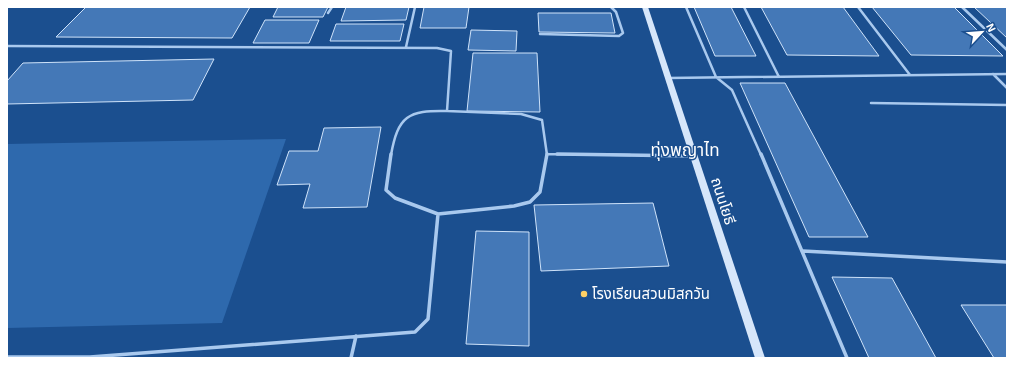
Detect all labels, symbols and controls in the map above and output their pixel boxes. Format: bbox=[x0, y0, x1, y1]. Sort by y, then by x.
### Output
north arrow bbox=[962, 12, 1002, 52]
text: N bbox=[984, 21, 999, 34]
district label: ทุ่งพญาไท bbox=[650, 139, 720, 161]
street label: ถนนโยธี bbox=[708, 175, 740, 227]
place label: โรงเรียนสวนมิสกวัน bbox=[592, 284, 710, 302]
marker: โรงเรียนสวนมิสกวัน bbox=[579, 289, 589, 299]

